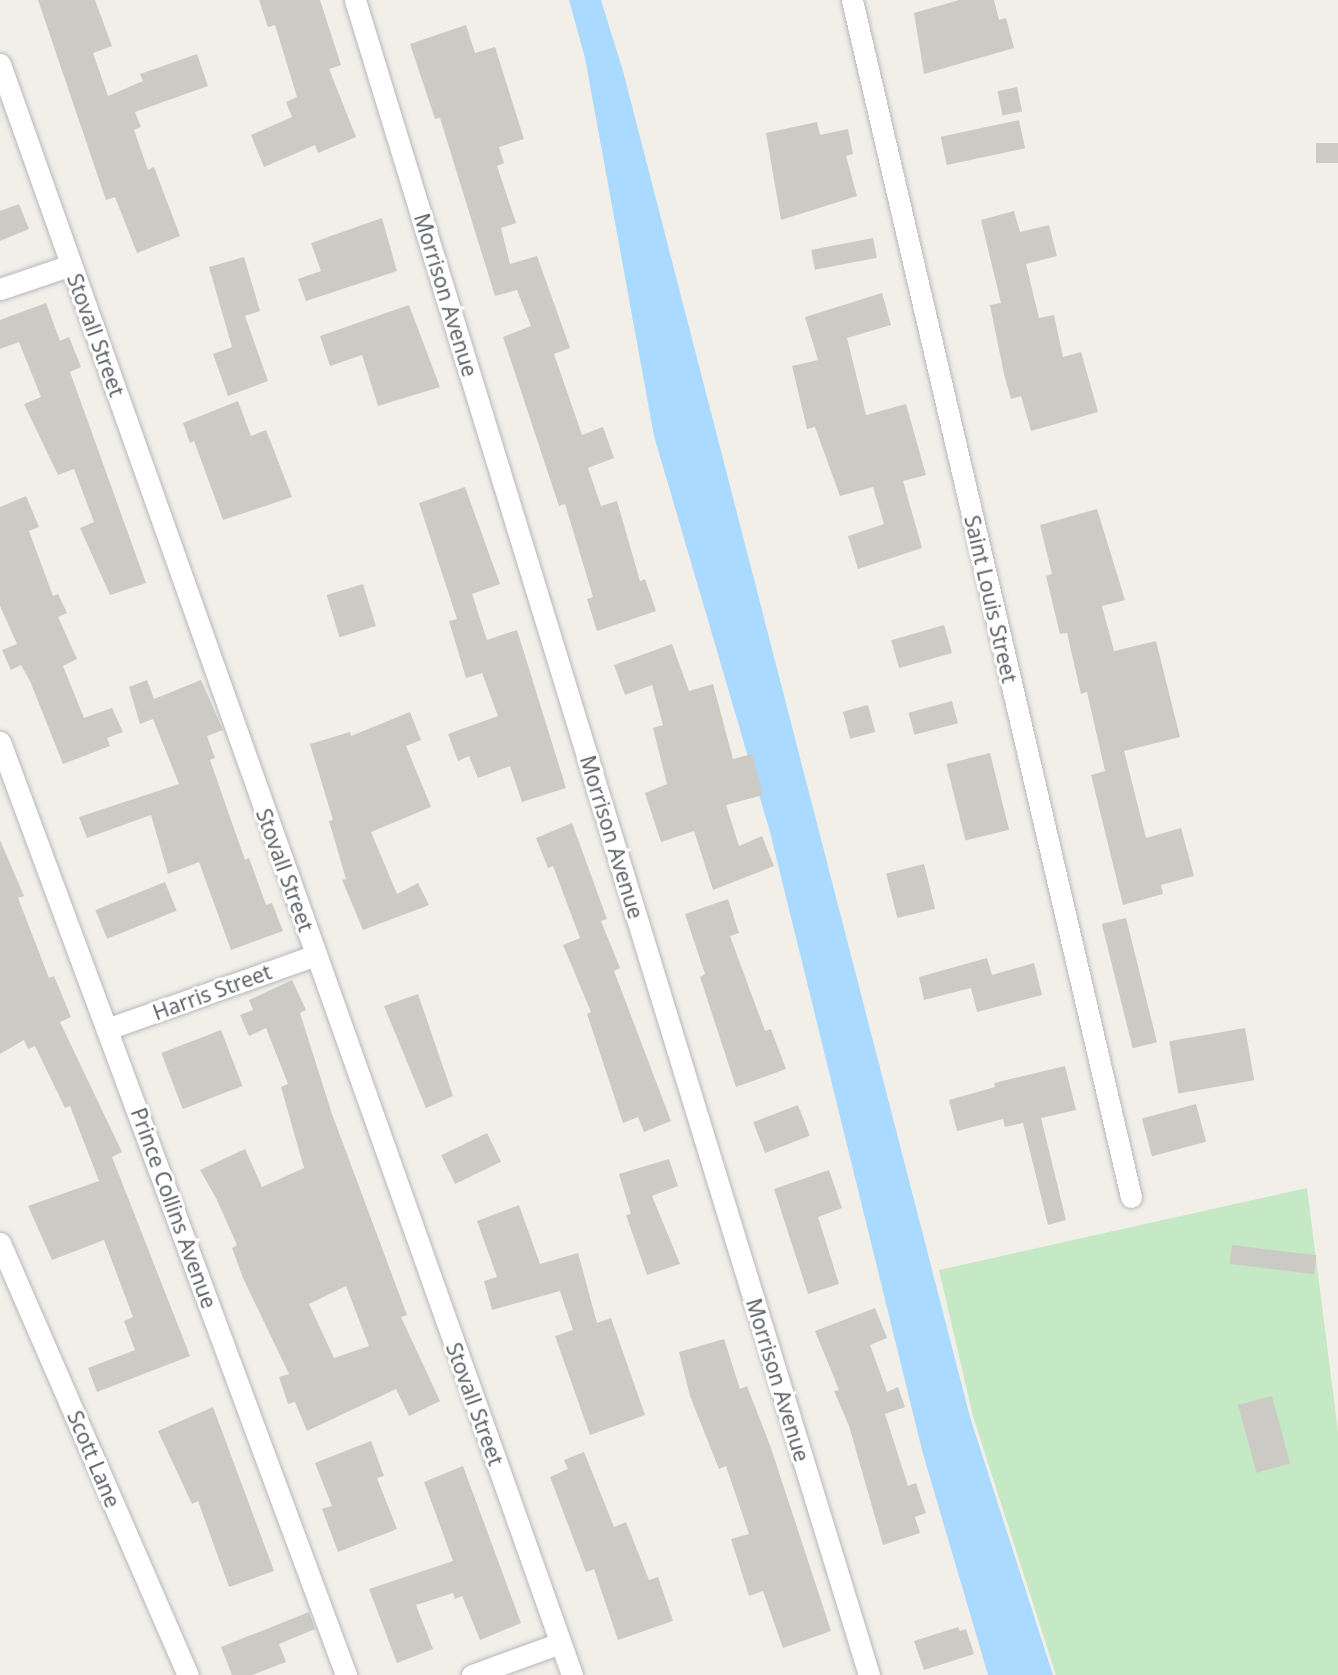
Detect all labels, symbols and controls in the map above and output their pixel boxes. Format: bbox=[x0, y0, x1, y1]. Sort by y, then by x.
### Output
street label: Morrison Avenue bbox=[409, 210, 483, 380]
street label: Stovall Street bbox=[62, 270, 130, 400]
street label: Saint Louis Street bbox=[959, 513, 1023, 685]
street label: Morrison Avenue bbox=[575, 752, 649, 922]
street label: Stovall Street bbox=[251, 805, 319, 935]
street label: Harris Street bbox=[149, 959, 275, 1025]
street label: Prince Collins Avenue bbox=[126, 1104, 222, 1312]
street label: Morrison Avenue bbox=[741, 1295, 815, 1465]
street label: Stovall Street bbox=[441, 1339, 509, 1469]
street label: Scott Lane bbox=[62, 1407, 126, 1511]

